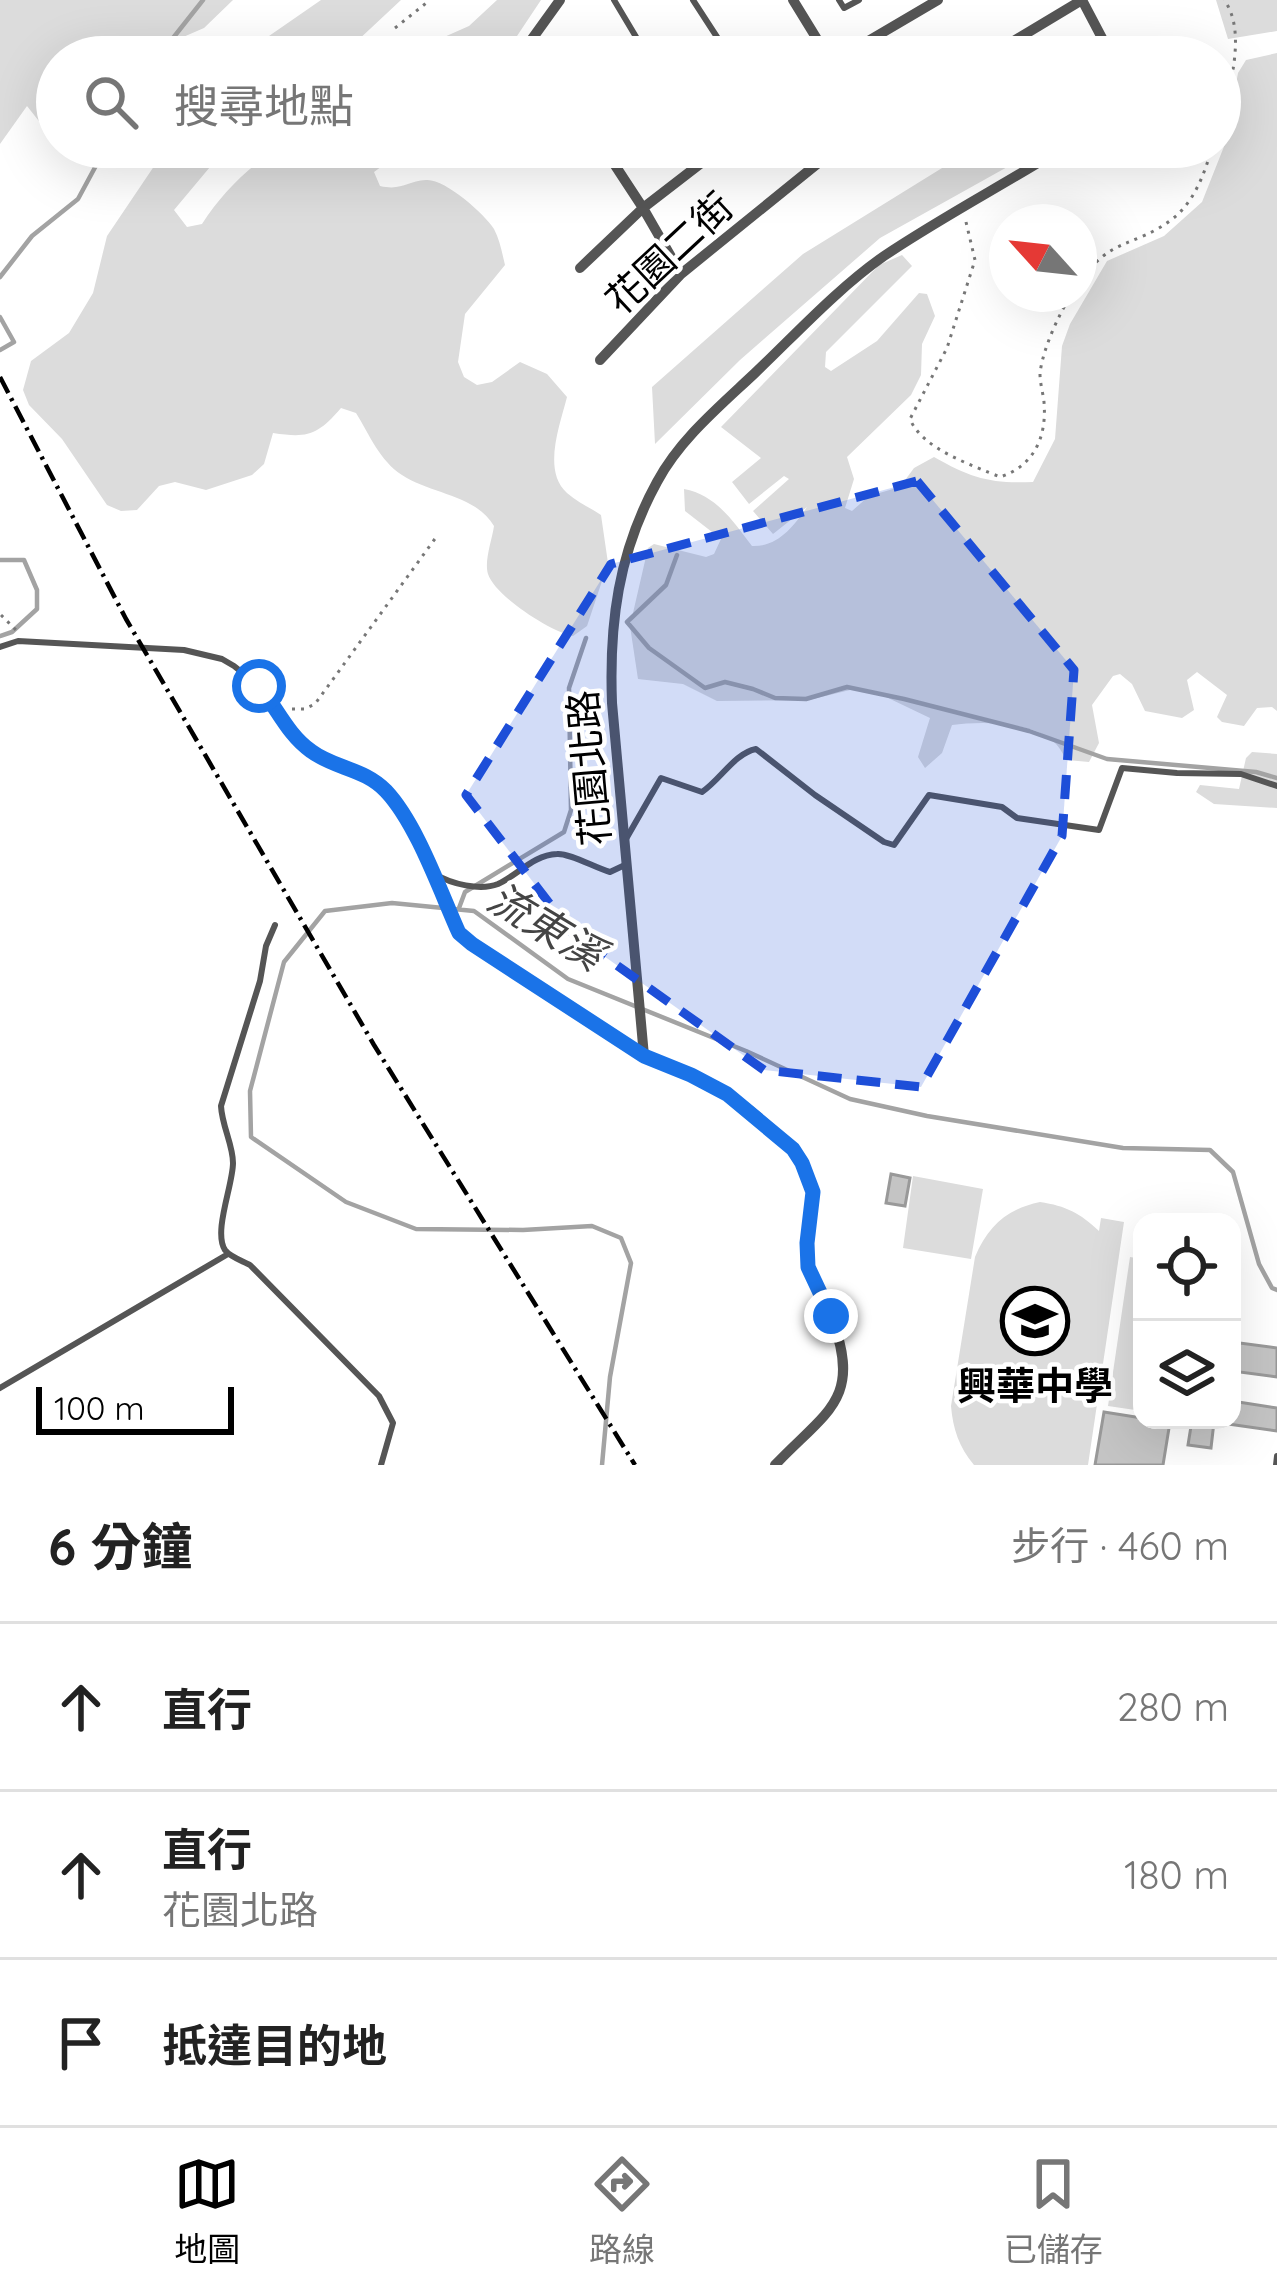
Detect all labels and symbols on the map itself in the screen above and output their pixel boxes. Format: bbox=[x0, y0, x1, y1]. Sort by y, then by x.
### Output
street label: 花園二街 bbox=[595, 182, 742, 324]
north arrow bbox=[989, 204, 1097, 312]
route start bbox=[232, 659, 286, 713]
street label: 花園北路 bbox=[557, 688, 620, 848]
water label: 流東溪 bbox=[479, 870, 618, 983]
school or university icon: 興華中學 bbox=[1000, 1286, 1070, 1356]
route end bbox=[804, 1289, 858, 1343]
place label: 興華中學 bbox=[957, 1361, 1113, 1410]
scale bar bbox=[36, 1381, 234, 1434]

